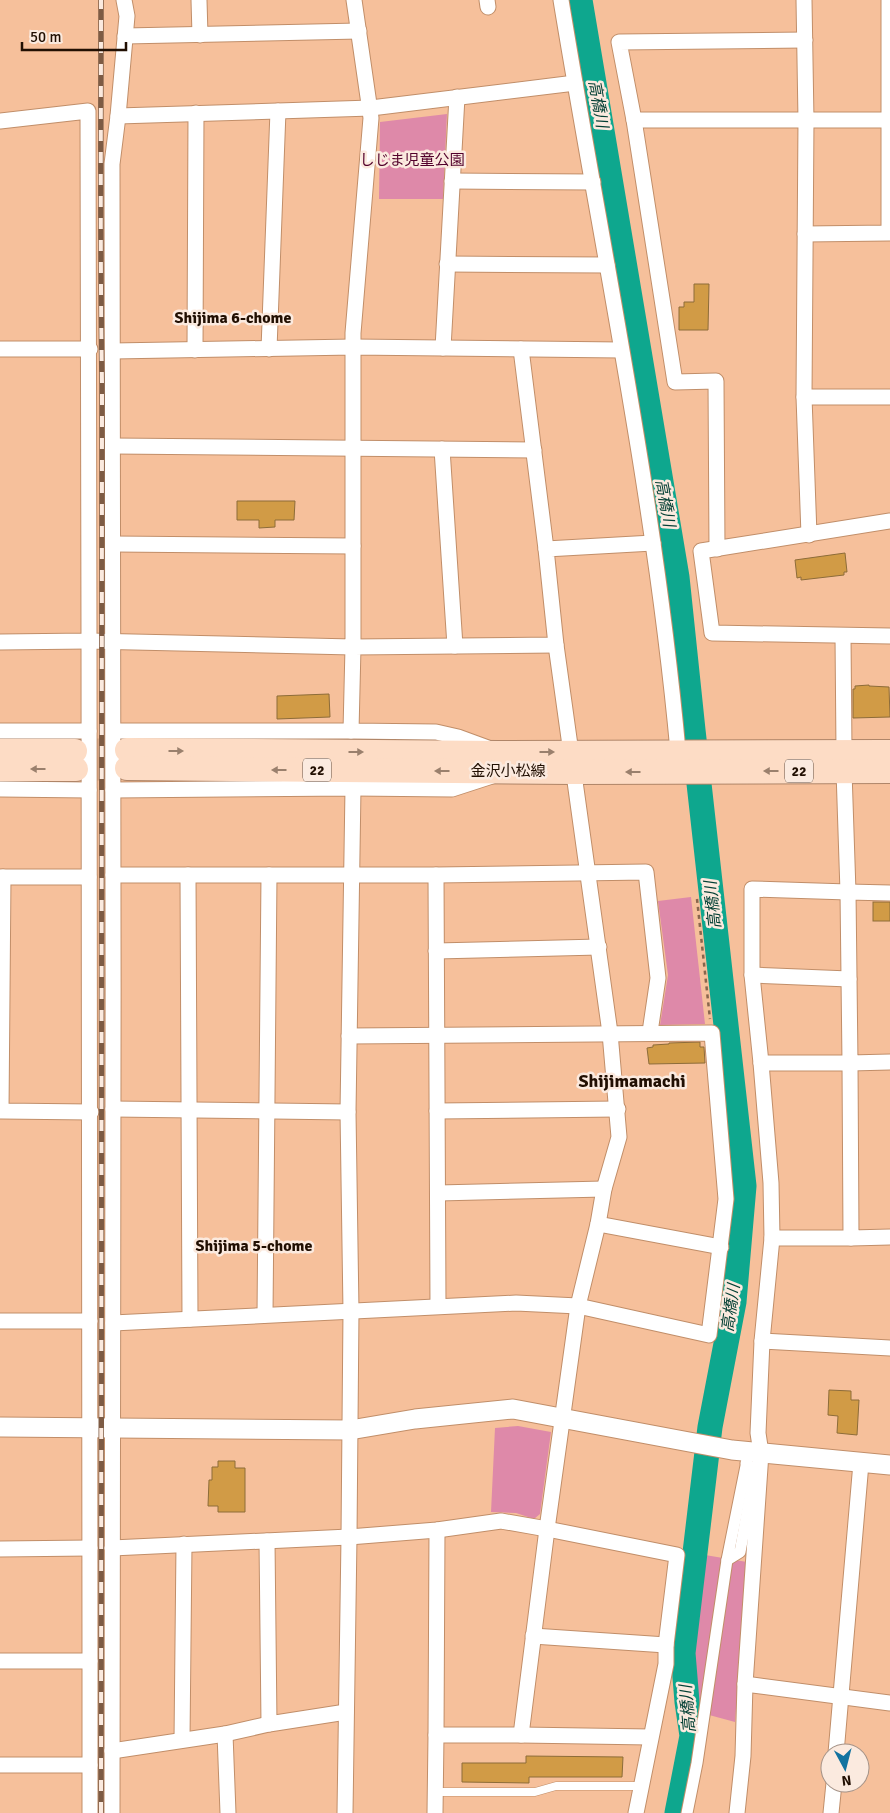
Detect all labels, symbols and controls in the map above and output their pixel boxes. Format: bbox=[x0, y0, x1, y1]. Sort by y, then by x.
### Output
scale bar bbox=[22, 20, 126, 52]
text: 50 m bbox=[30, 28, 61, 46]
water label: 高橋川 bbox=[584, 79, 612, 131]
park label: しじま児童公園 bbox=[359, 151, 465, 169]
district label: Shijima 6-chome bbox=[175, 308, 291, 328]
water label: 高橋川 bbox=[651, 478, 679, 530]
one-way arrow bbox=[168, 747, 184, 755]
one-way arrow bbox=[348, 748, 364, 756]
one-way arrow bbox=[539, 748, 555, 756]
road number: 22 bbox=[303, 758, 331, 782]
road number: 22 bbox=[785, 759, 813, 782]
street label: 金沢小松線 bbox=[470, 762, 546, 780]
one-way arrow bbox=[30, 765, 46, 773]
one-way arrow bbox=[271, 766, 287, 774]
one-way arrow bbox=[433, 767, 449, 775]
one-way arrow bbox=[763, 767, 779, 775]
one-way arrow bbox=[625, 768, 641, 776]
water label: 高橋川 bbox=[700, 878, 725, 930]
district label: Shijimamachi bbox=[578, 1070, 686, 1092]
district label: Shijima 5-chome bbox=[196, 1236, 312, 1256]
water label: 高橋川 bbox=[718, 1281, 745, 1333]
water label: 高橋川 bbox=[676, 1682, 700, 1734]
north arrow bbox=[820, 1743, 870, 1793]
text: N bbox=[841, 1771, 852, 1789]

